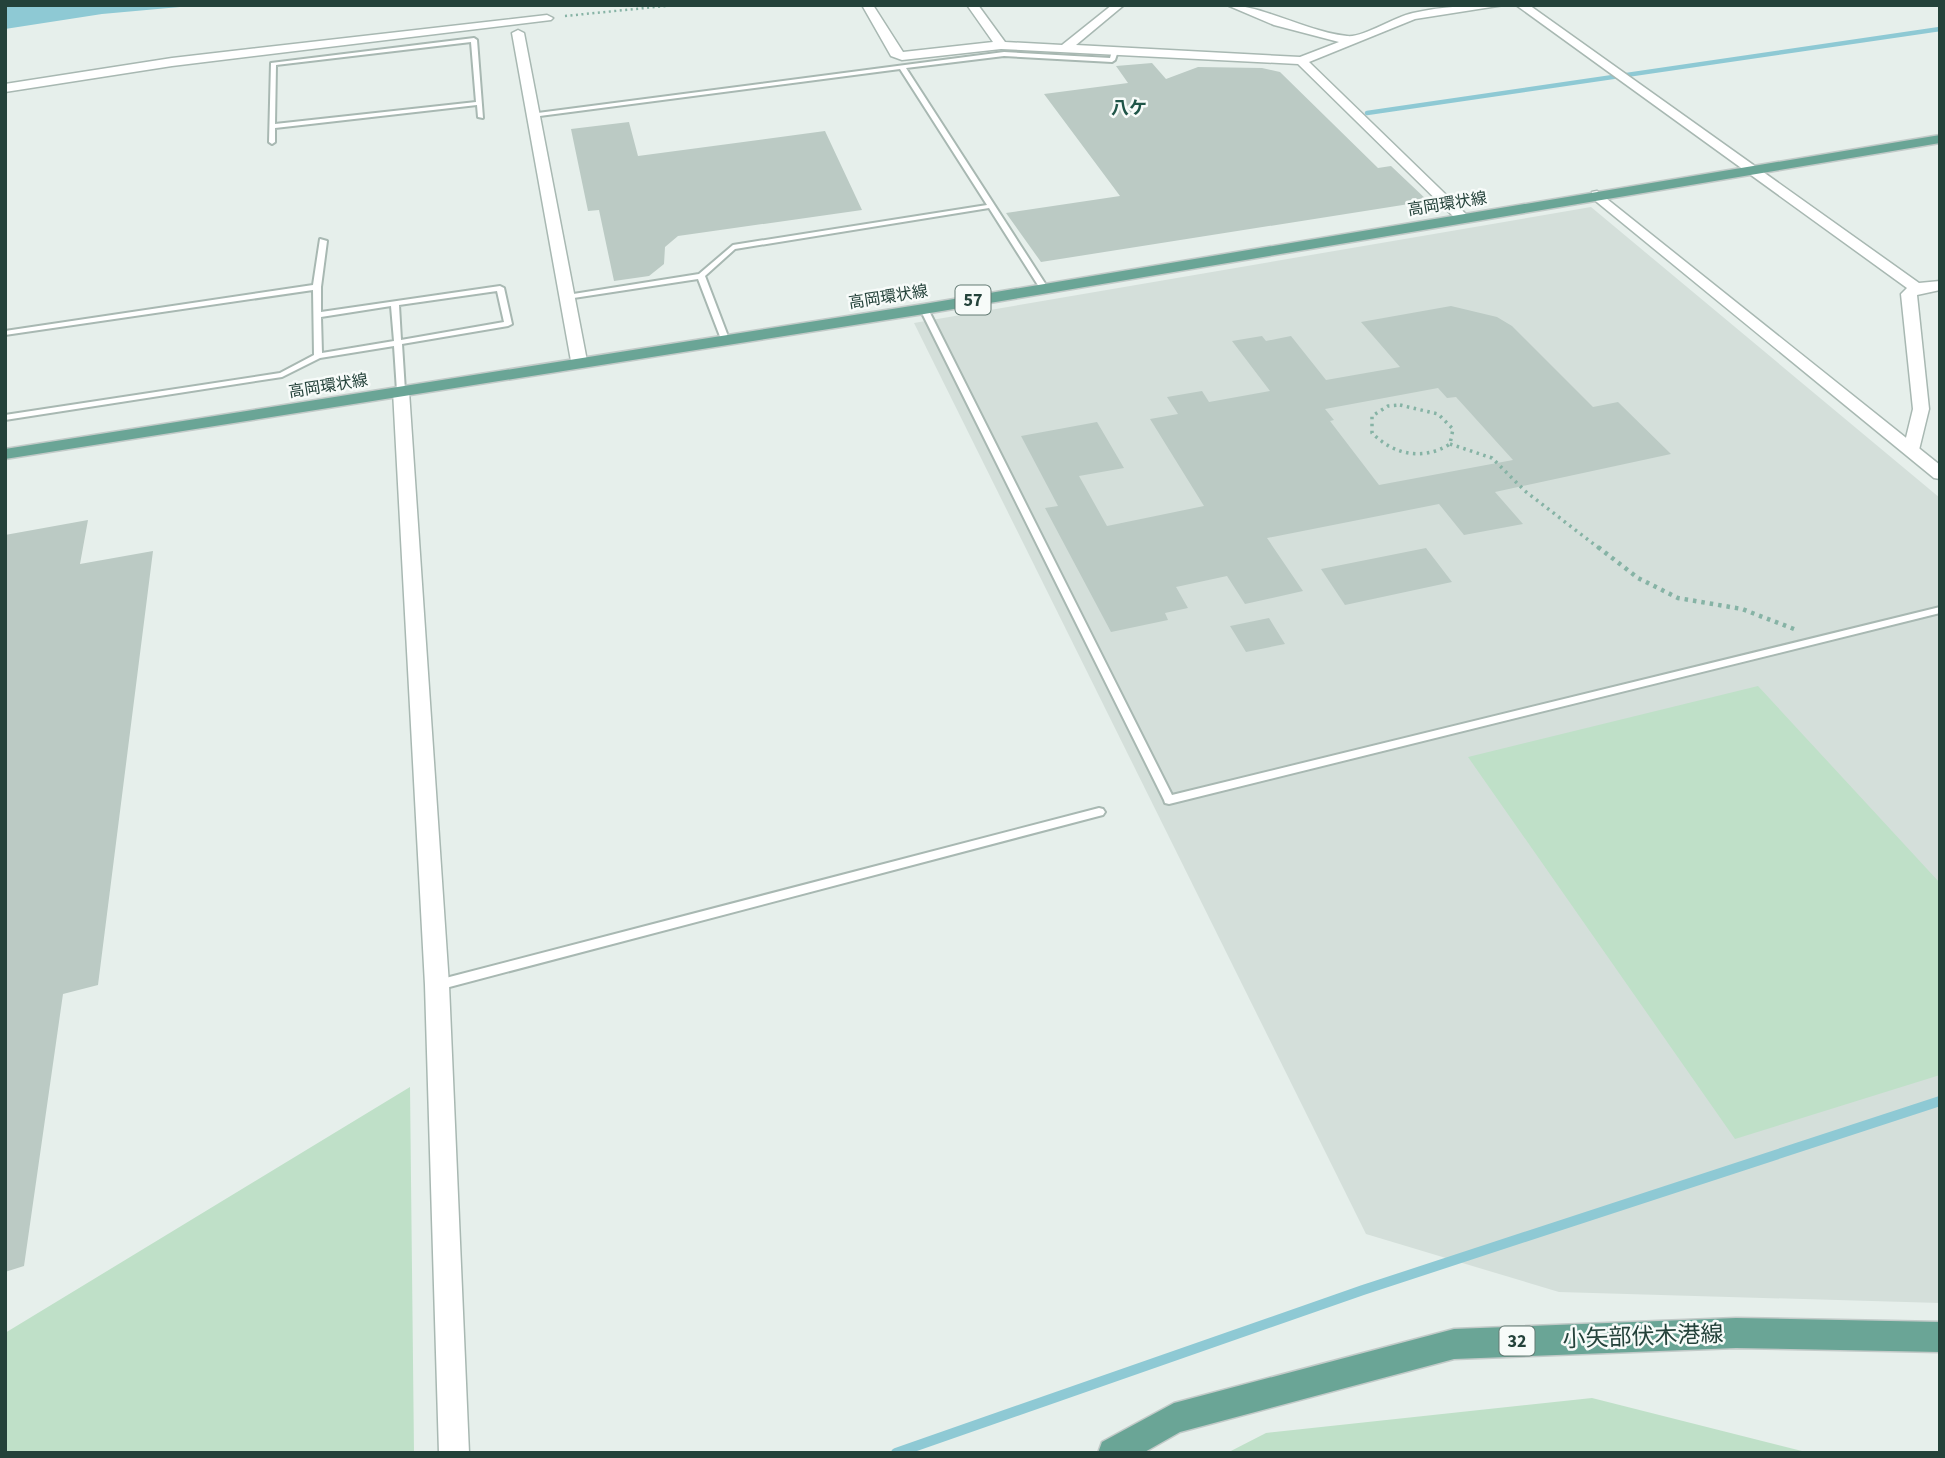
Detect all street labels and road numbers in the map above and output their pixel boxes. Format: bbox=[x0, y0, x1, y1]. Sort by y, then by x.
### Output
street label: 高岡環状線 bbox=[1406, 187, 1488, 221]
street label: 高岡環状線 bbox=[847, 280, 929, 314]
road number: 57 bbox=[956, 286, 990, 314]
street label: 高岡環状線 bbox=[287, 369, 369, 403]
street label: 小矢部伏木港線 bbox=[1562, 1317, 1724, 1356]
road number: 32 bbox=[1500, 1326, 1534, 1356]

